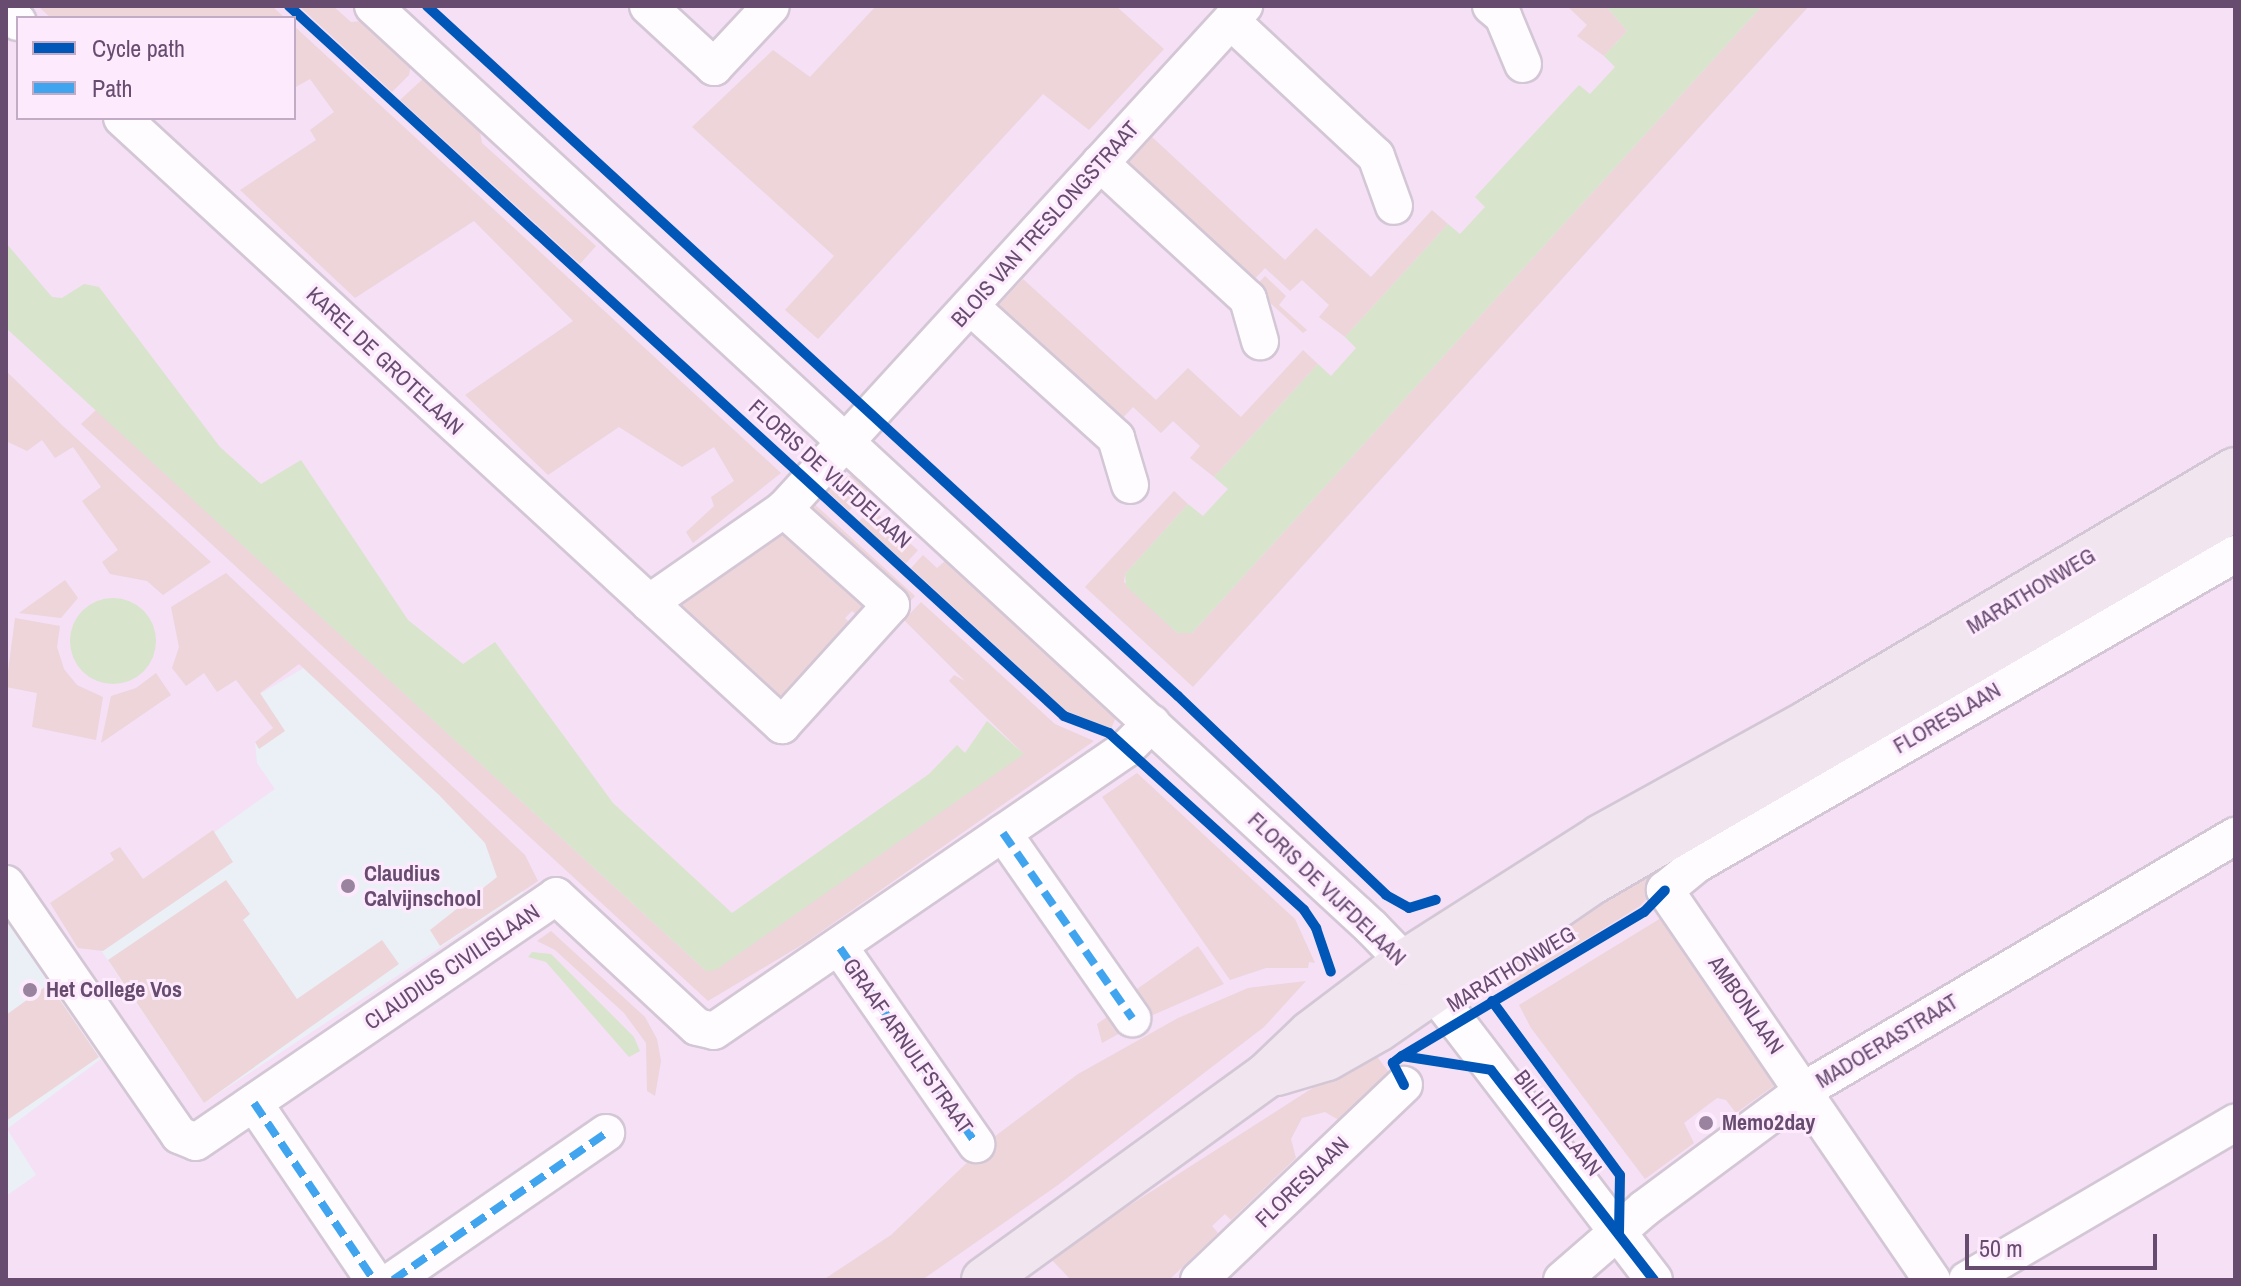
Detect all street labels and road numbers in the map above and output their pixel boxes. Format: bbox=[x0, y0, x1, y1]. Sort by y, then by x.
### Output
street label: BLOIS VAN TRESLONGSTRAAT bbox=[946, 116, 1144, 332]
street label: KAREL DE GROTELAAN bbox=[301, 281, 469, 441]
street label: FLORIS DE VIJFDELAAN bbox=[743, 394, 917, 554]
street label: MARATHONWEG bbox=[1962, 542, 2100, 640]
street label: FLORESLAAN bbox=[1889, 677, 2005, 759]
street label: FLORIS DE VIJFDELAAN bbox=[1242, 807, 1412, 971]
street label: CLAUDIUS CIVILISLAAN bbox=[359, 899, 545, 1035]
street label: MARATHONWEG bbox=[1442, 920, 1580, 1018]
street label: AMBONLAAN bbox=[1703, 951, 1789, 1059]
street label: GRAAF ARNULFSTRAAT bbox=[837, 953, 979, 1139]
street label: MADOERASTRAAT bbox=[1811, 988, 1963, 1094]
street label: BILLITONLAAN bbox=[1508, 1065, 1608, 1181]
street label: FLORESLAAN bbox=[1250, 1131, 1354, 1233]

